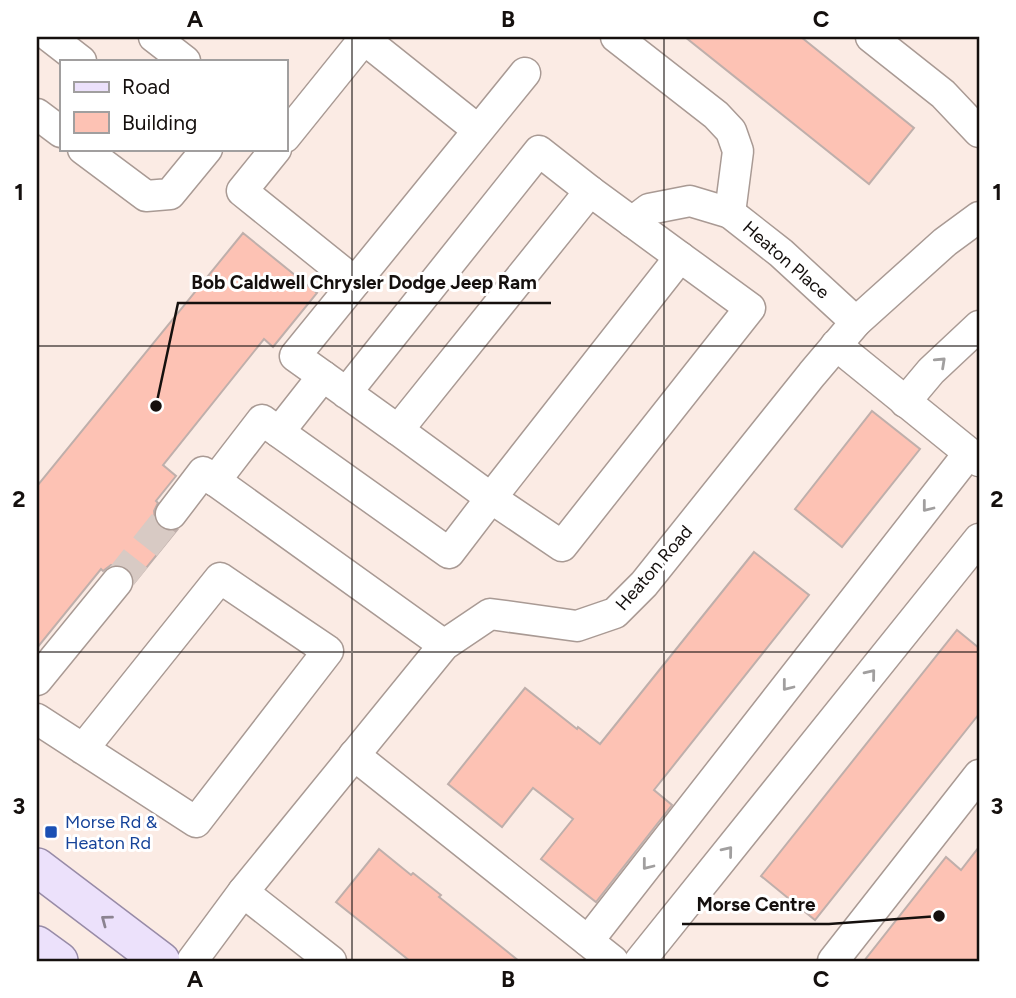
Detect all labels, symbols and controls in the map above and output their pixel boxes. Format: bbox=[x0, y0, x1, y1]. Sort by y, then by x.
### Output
text: A bbox=[187, 5, 204, 33]
text: B bbox=[501, 5, 515, 33]
text: C bbox=[813, 5, 830, 33]
legend bbox=[60, 60, 287, 150]
text: Road bbox=[122, 74, 170, 99]
text: Building bbox=[122, 110, 197, 135]
text: 1 bbox=[14, 178, 24, 206]
text: 1 bbox=[992, 178, 1002, 206]
street label: Heaton Place bbox=[738, 216, 834, 304]
callout: Bob Caldwell Chrysler Dodge Jeep Ram bbox=[178, 263, 551, 303]
text: Bob Caldwell Chrysler Dodge Jeep Ram bbox=[191, 271, 537, 294]
one-way arrow bbox=[933, 358, 946, 371]
text: 2 bbox=[12, 485, 26, 513]
text: 2 bbox=[990, 485, 1004, 513]
one-way arrow bbox=[923, 499, 936, 511]
street label: Heaton Road bbox=[611, 521, 697, 615]
one-way arrow bbox=[863, 669, 875, 682]
one-way arrow bbox=[783, 678, 796, 691]
text: 3 bbox=[13, 792, 25, 820]
text: 3 bbox=[991, 792, 1003, 820]
place label: Morse Rd & Heaton Rd bbox=[65, 811, 158, 854]
marker: Morse Rd & Heaton Rd bbox=[43, 824, 59, 840]
one-way arrow bbox=[720, 846, 733, 858]
one-way arrow bbox=[643, 858, 656, 870]
callout: Morse Centre bbox=[682, 884, 829, 924]
text: Morse Centre bbox=[697, 893, 816, 916]
one-way arrow bbox=[102, 915, 114, 928]
text: A bbox=[187, 965, 204, 993]
text: B bbox=[501, 965, 515, 993]
text: C bbox=[813, 965, 830, 993]

